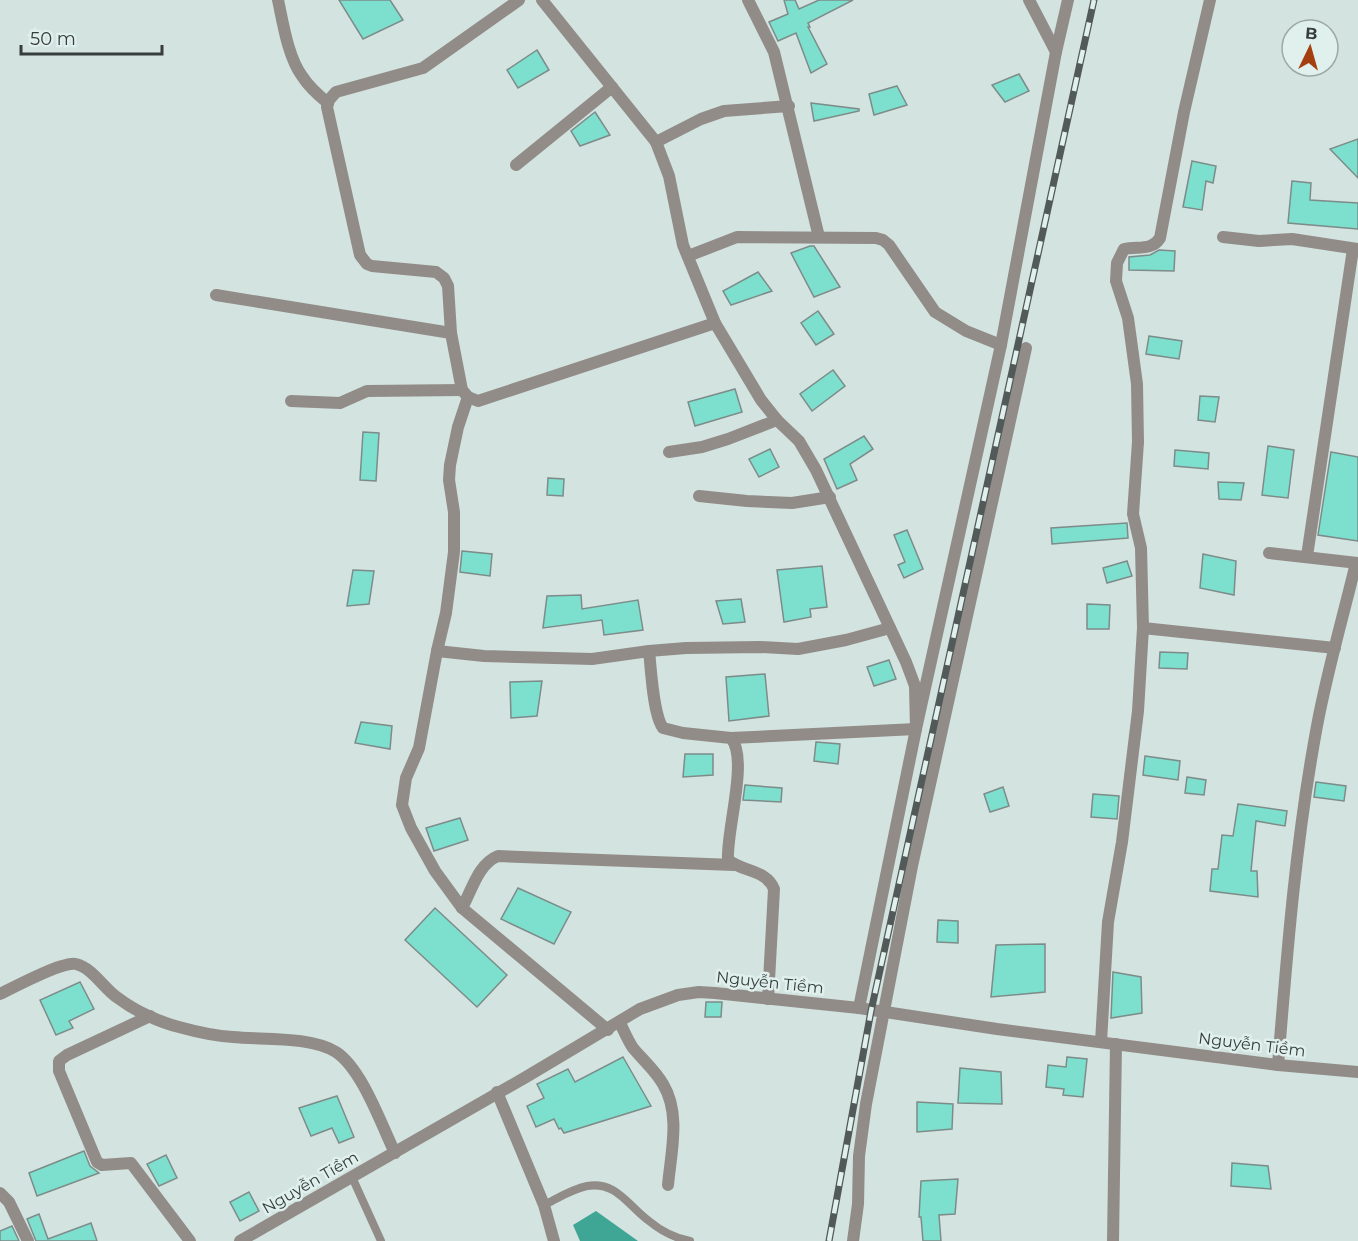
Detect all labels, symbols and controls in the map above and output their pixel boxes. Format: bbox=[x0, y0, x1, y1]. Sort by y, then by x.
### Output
scale bar bbox=[21, 18, 162, 56]
north arrow bbox=[1280, 18, 1340, 78]
text: B bbox=[1304, 24, 1318, 44]
text: 50 m bbox=[30, 28, 76, 50]
street label: Nguyễn Tiềm bbox=[715, 967, 825, 998]
street label: Nguyễn Tiềm bbox=[1197, 1028, 1307, 1060]
street label: Nguyễn Tiềm bbox=[259, 1147, 362, 1218]

